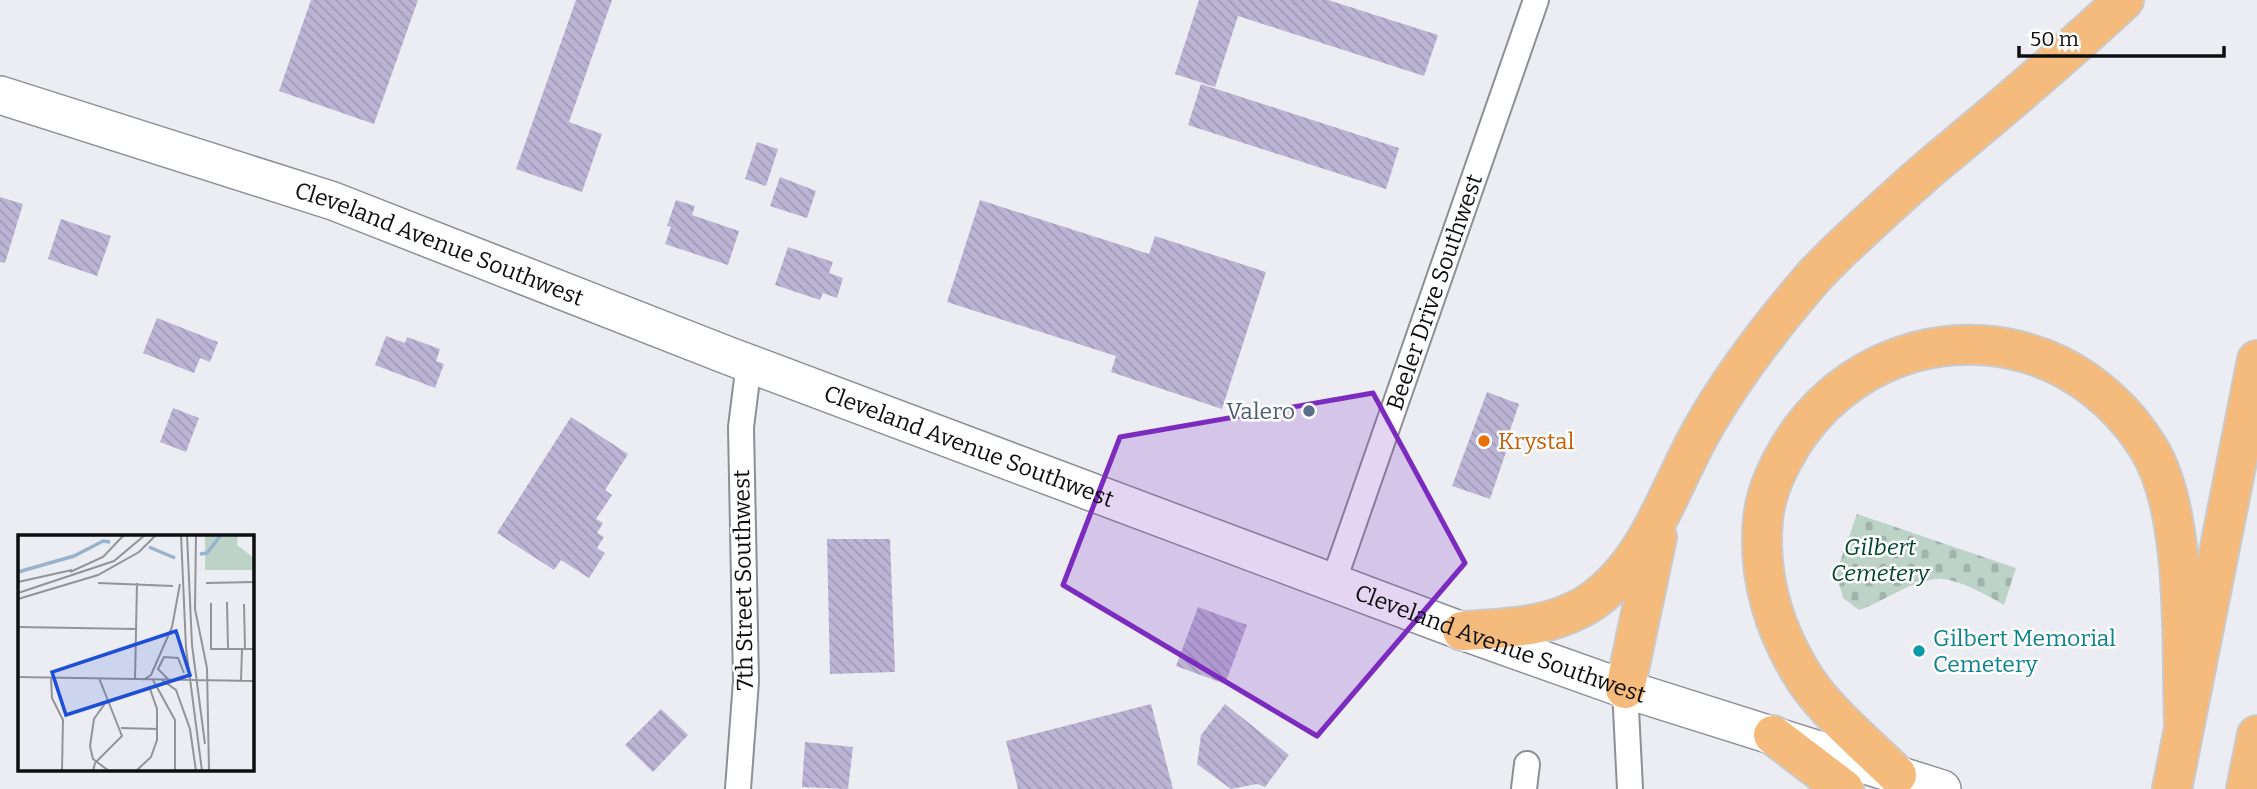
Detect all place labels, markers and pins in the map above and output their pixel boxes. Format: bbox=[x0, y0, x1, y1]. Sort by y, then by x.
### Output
place label: Valero bbox=[1226, 397, 1295, 425]
marker: Valero bbox=[1301, 403, 1317, 419]
place label: Krystal bbox=[1498, 427, 1575, 455]
marker: Krystal bbox=[1476, 433, 1492, 449]
place label: Gilbert Memorial Cemetery bbox=[1933, 624, 2116, 678]
marker: Gilbert Memorial Cemetery bbox=[1911, 643, 1927, 659]

